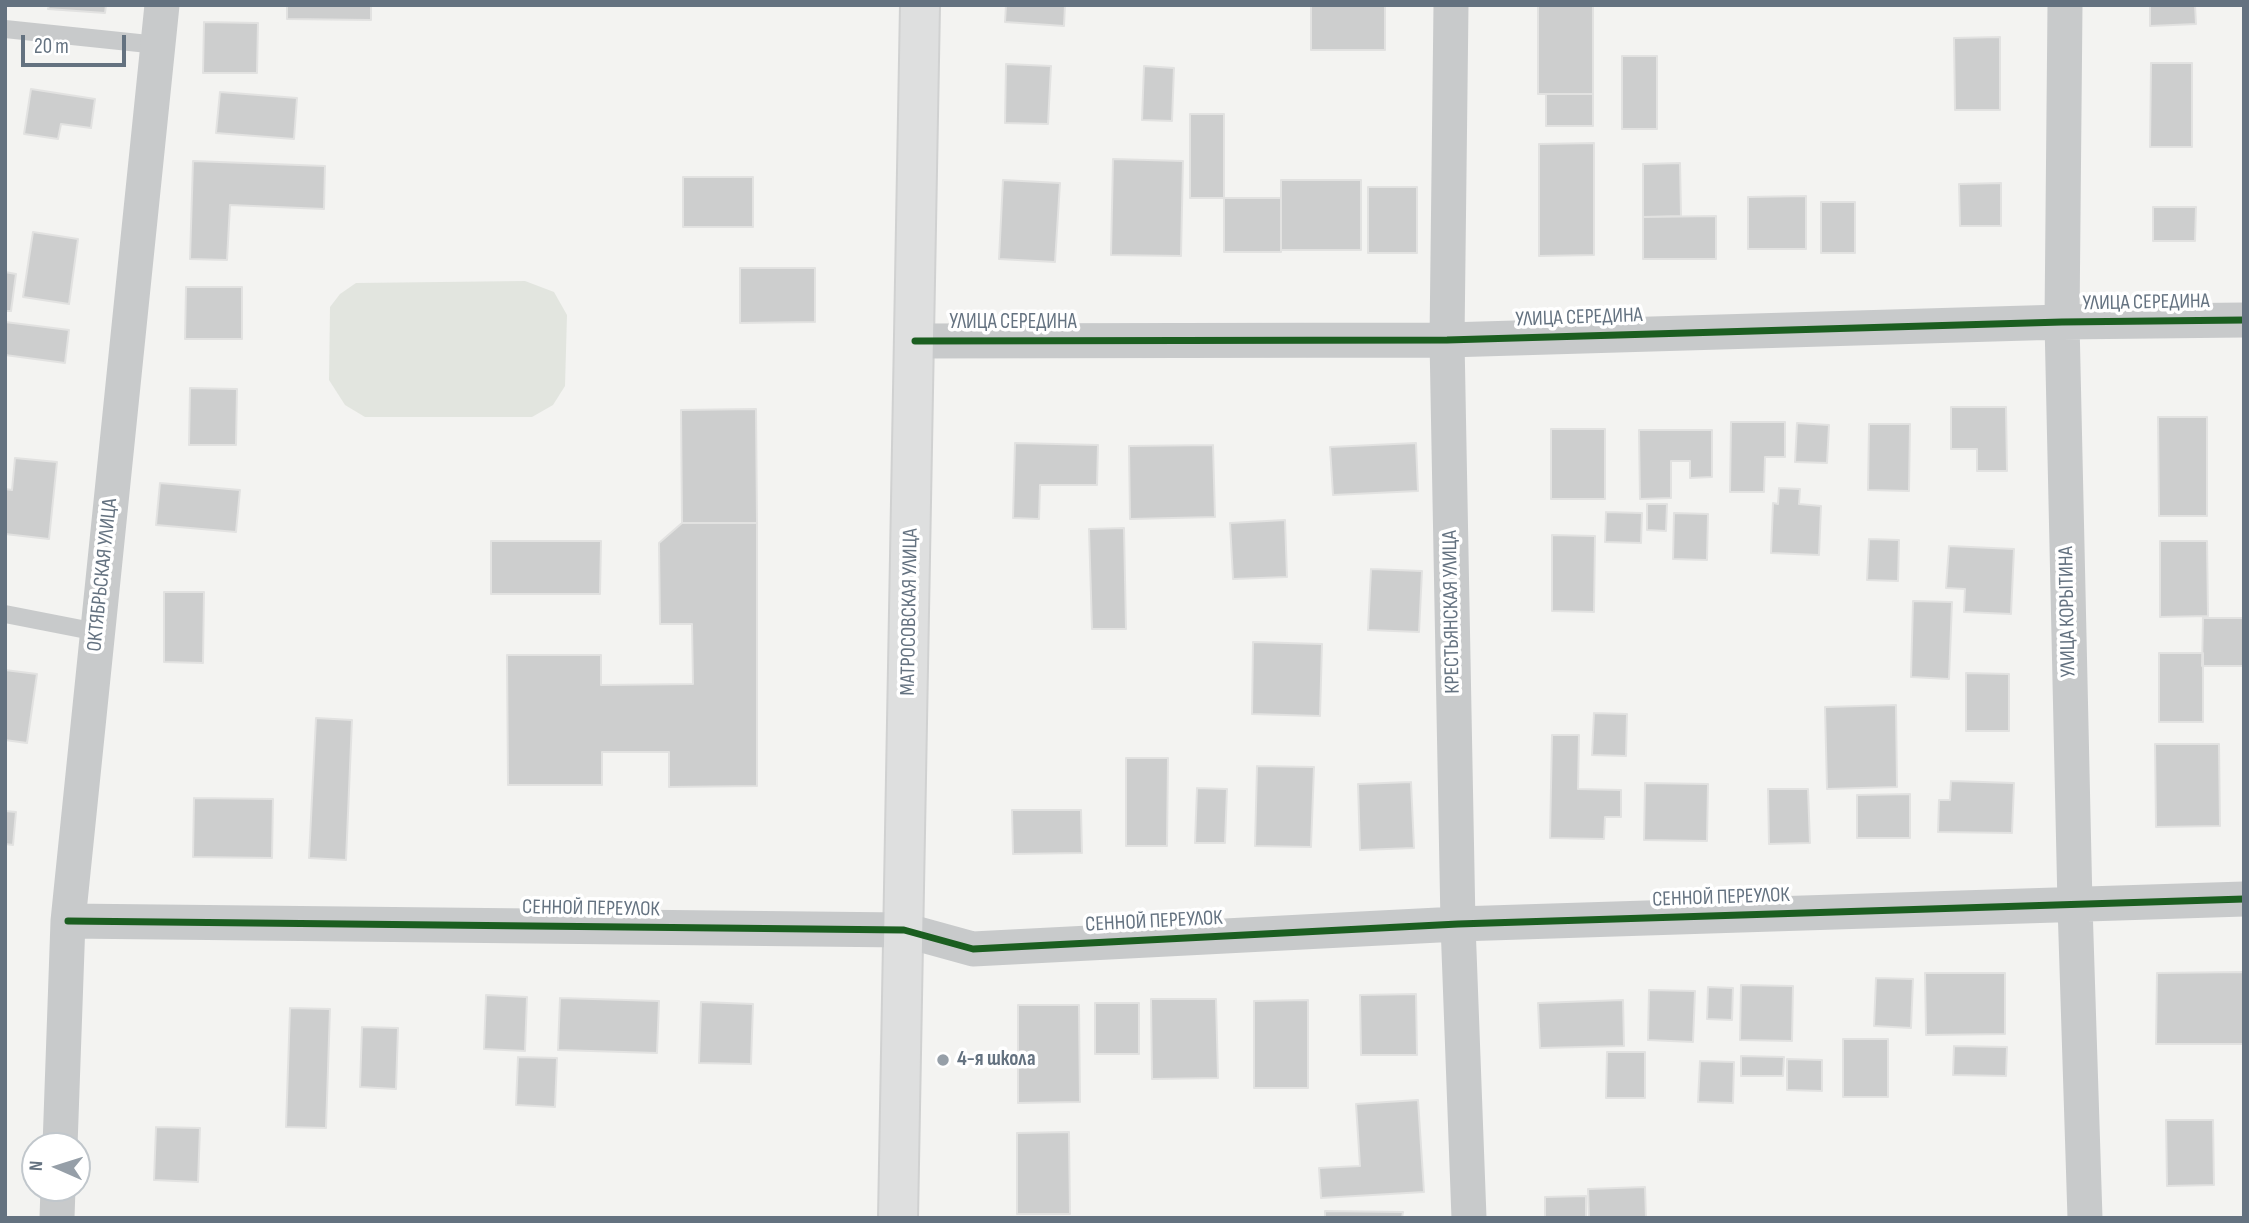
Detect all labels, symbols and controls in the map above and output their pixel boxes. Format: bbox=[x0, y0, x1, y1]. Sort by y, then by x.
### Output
scale bar bbox=[24, 21, 130, 65]
text: 20 m bbox=[34, 34, 69, 59]
street label: УЛИЦА СЕРЕДИНА bbox=[2082, 289, 2210, 317]
street label: УЛИЦА СЕРЕДИНА bbox=[1515, 303, 1643, 333]
street label: УЛИЦА СЕРЕДИНА bbox=[949, 310, 1077, 336]
street label: ОКТЯБРЬСКАЯ УЛИЦА bbox=[82, 497, 124, 653]
street label: МАТРОСОВСКАЯ УЛИЦА bbox=[896, 528, 924, 696]
street label: КРЕСТЬЯНСКАЯ УЛИЦА bbox=[1438, 530, 1466, 694]
street label: УЛИЦА КОРЫТИНА bbox=[2054, 546, 2082, 678]
street label: СЕННОЙ ПЕРЕУЛОК bbox=[1652, 883, 1790, 913]
street label: СЕННОЙ ПЕРЕУЛОК bbox=[522, 895, 660, 923]
street label: СЕННОЙ ПЕРЕУЛОК bbox=[1085, 906, 1223, 938]
place label: 4-я школа bbox=[957, 1047, 1035, 1073]
marker: 4-я школа bbox=[935, 1052, 951, 1068]
north arrow bbox=[21, 1132, 91, 1202]
text: N bbox=[25, 1160, 48, 1172]

